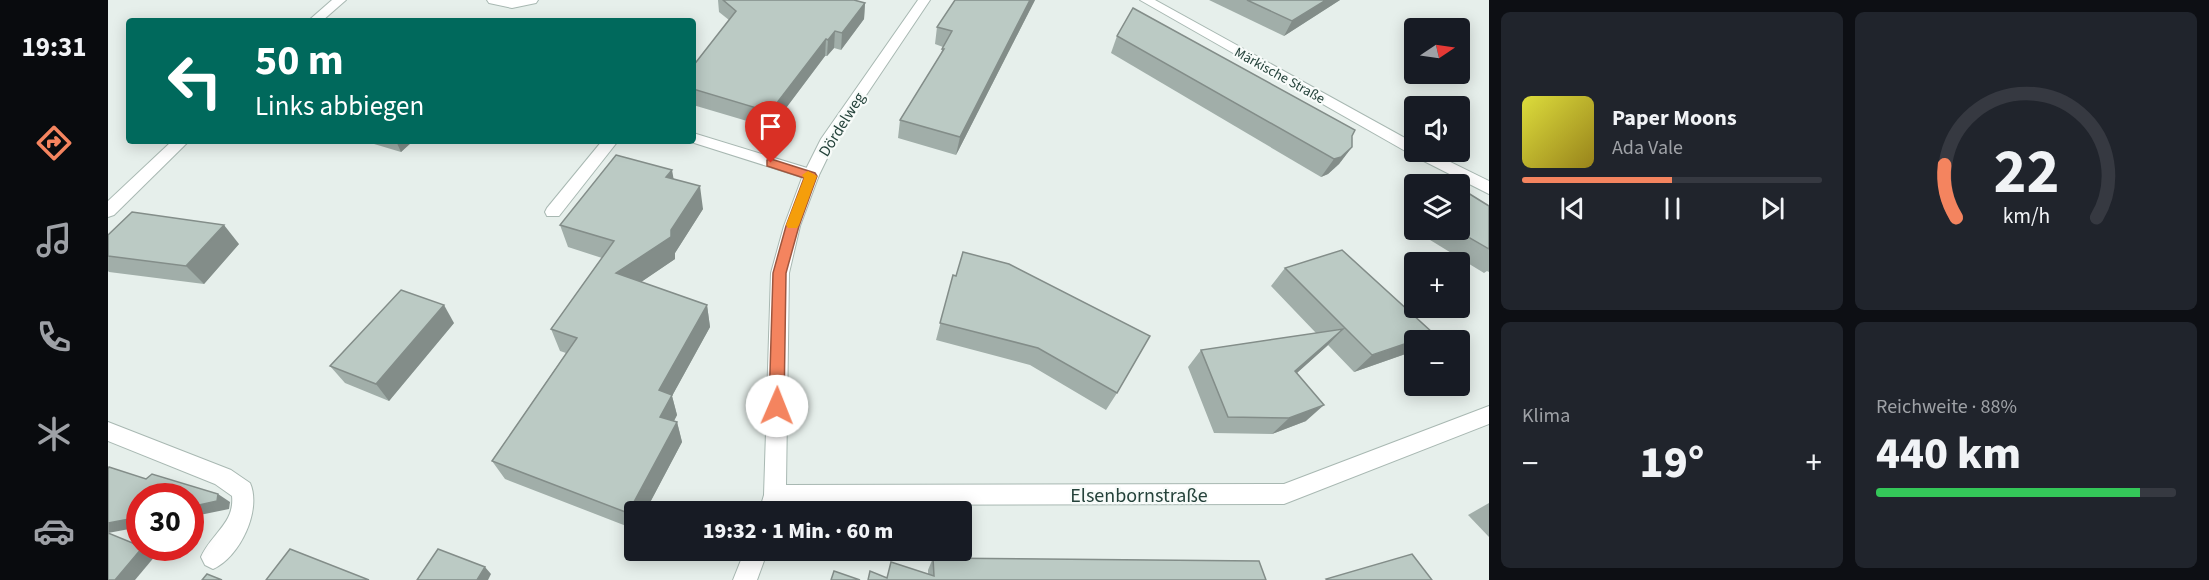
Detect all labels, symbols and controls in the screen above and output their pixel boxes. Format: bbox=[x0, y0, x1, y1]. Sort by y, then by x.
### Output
north arrow bbox=[1404, 18, 1470, 84]
map controls bbox=[1404, 18, 1470, 396]
text: 19:31 bbox=[21, 28, 87, 67]
text: 50 m bbox=[255, 31, 344, 91]
icon: left bbox=[156, 42, 234, 120]
street label: Märkische Straße bbox=[1231, 43, 1328, 109]
text: Links abbiegen bbox=[255, 87, 424, 126]
street label: Dördelweg bbox=[813, 88, 870, 161]
button: sound bbox=[1404, 96, 1470, 162]
pin bbox=[745, 101, 796, 163]
text: Paper Moons bbox=[1612, 102, 1737, 134]
icon: arrive bbox=[754, 110, 787, 143]
icon: directions bbox=[33, 122, 75, 164]
text: 22 bbox=[1993, 128, 2059, 217]
text: Ada Vale bbox=[1612, 134, 1683, 162]
button: layers bbox=[1404, 174, 1470, 240]
icon: previous bbox=[1556, 192, 1589, 225]
icon: pause bbox=[1656, 192, 1689, 225]
icon: next bbox=[1756, 192, 1789, 225]
text: km/h bbox=[2002, 201, 2050, 232]
icon: music bbox=[33, 219, 75, 261]
button: + bbox=[1404, 252, 1470, 318]
icon: phone bbox=[33, 316, 75, 358]
button: − bbox=[1404, 330, 1470, 396]
position arrow bbox=[745, 374, 809, 438]
text: Reichweite · 88% bbox=[1876, 393, 2017, 421]
text: Klima bbox=[1522, 402, 1570, 430]
icon: climate bbox=[33, 413, 75, 455]
text: 440 km bbox=[1876, 422, 2021, 486]
text: 19° bbox=[1640, 431, 1704, 495]
text: − bbox=[1522, 440, 1538, 487]
text: + bbox=[1806, 440, 1822, 487]
street label: Elsenbornstraße bbox=[1070, 482, 1208, 510]
speed limit sign: 30 bbox=[126, 483, 204, 561]
icon: car bbox=[33, 510, 75, 552]
text: 19:32 · 1 Min. · 60 m bbox=[703, 515, 893, 547]

